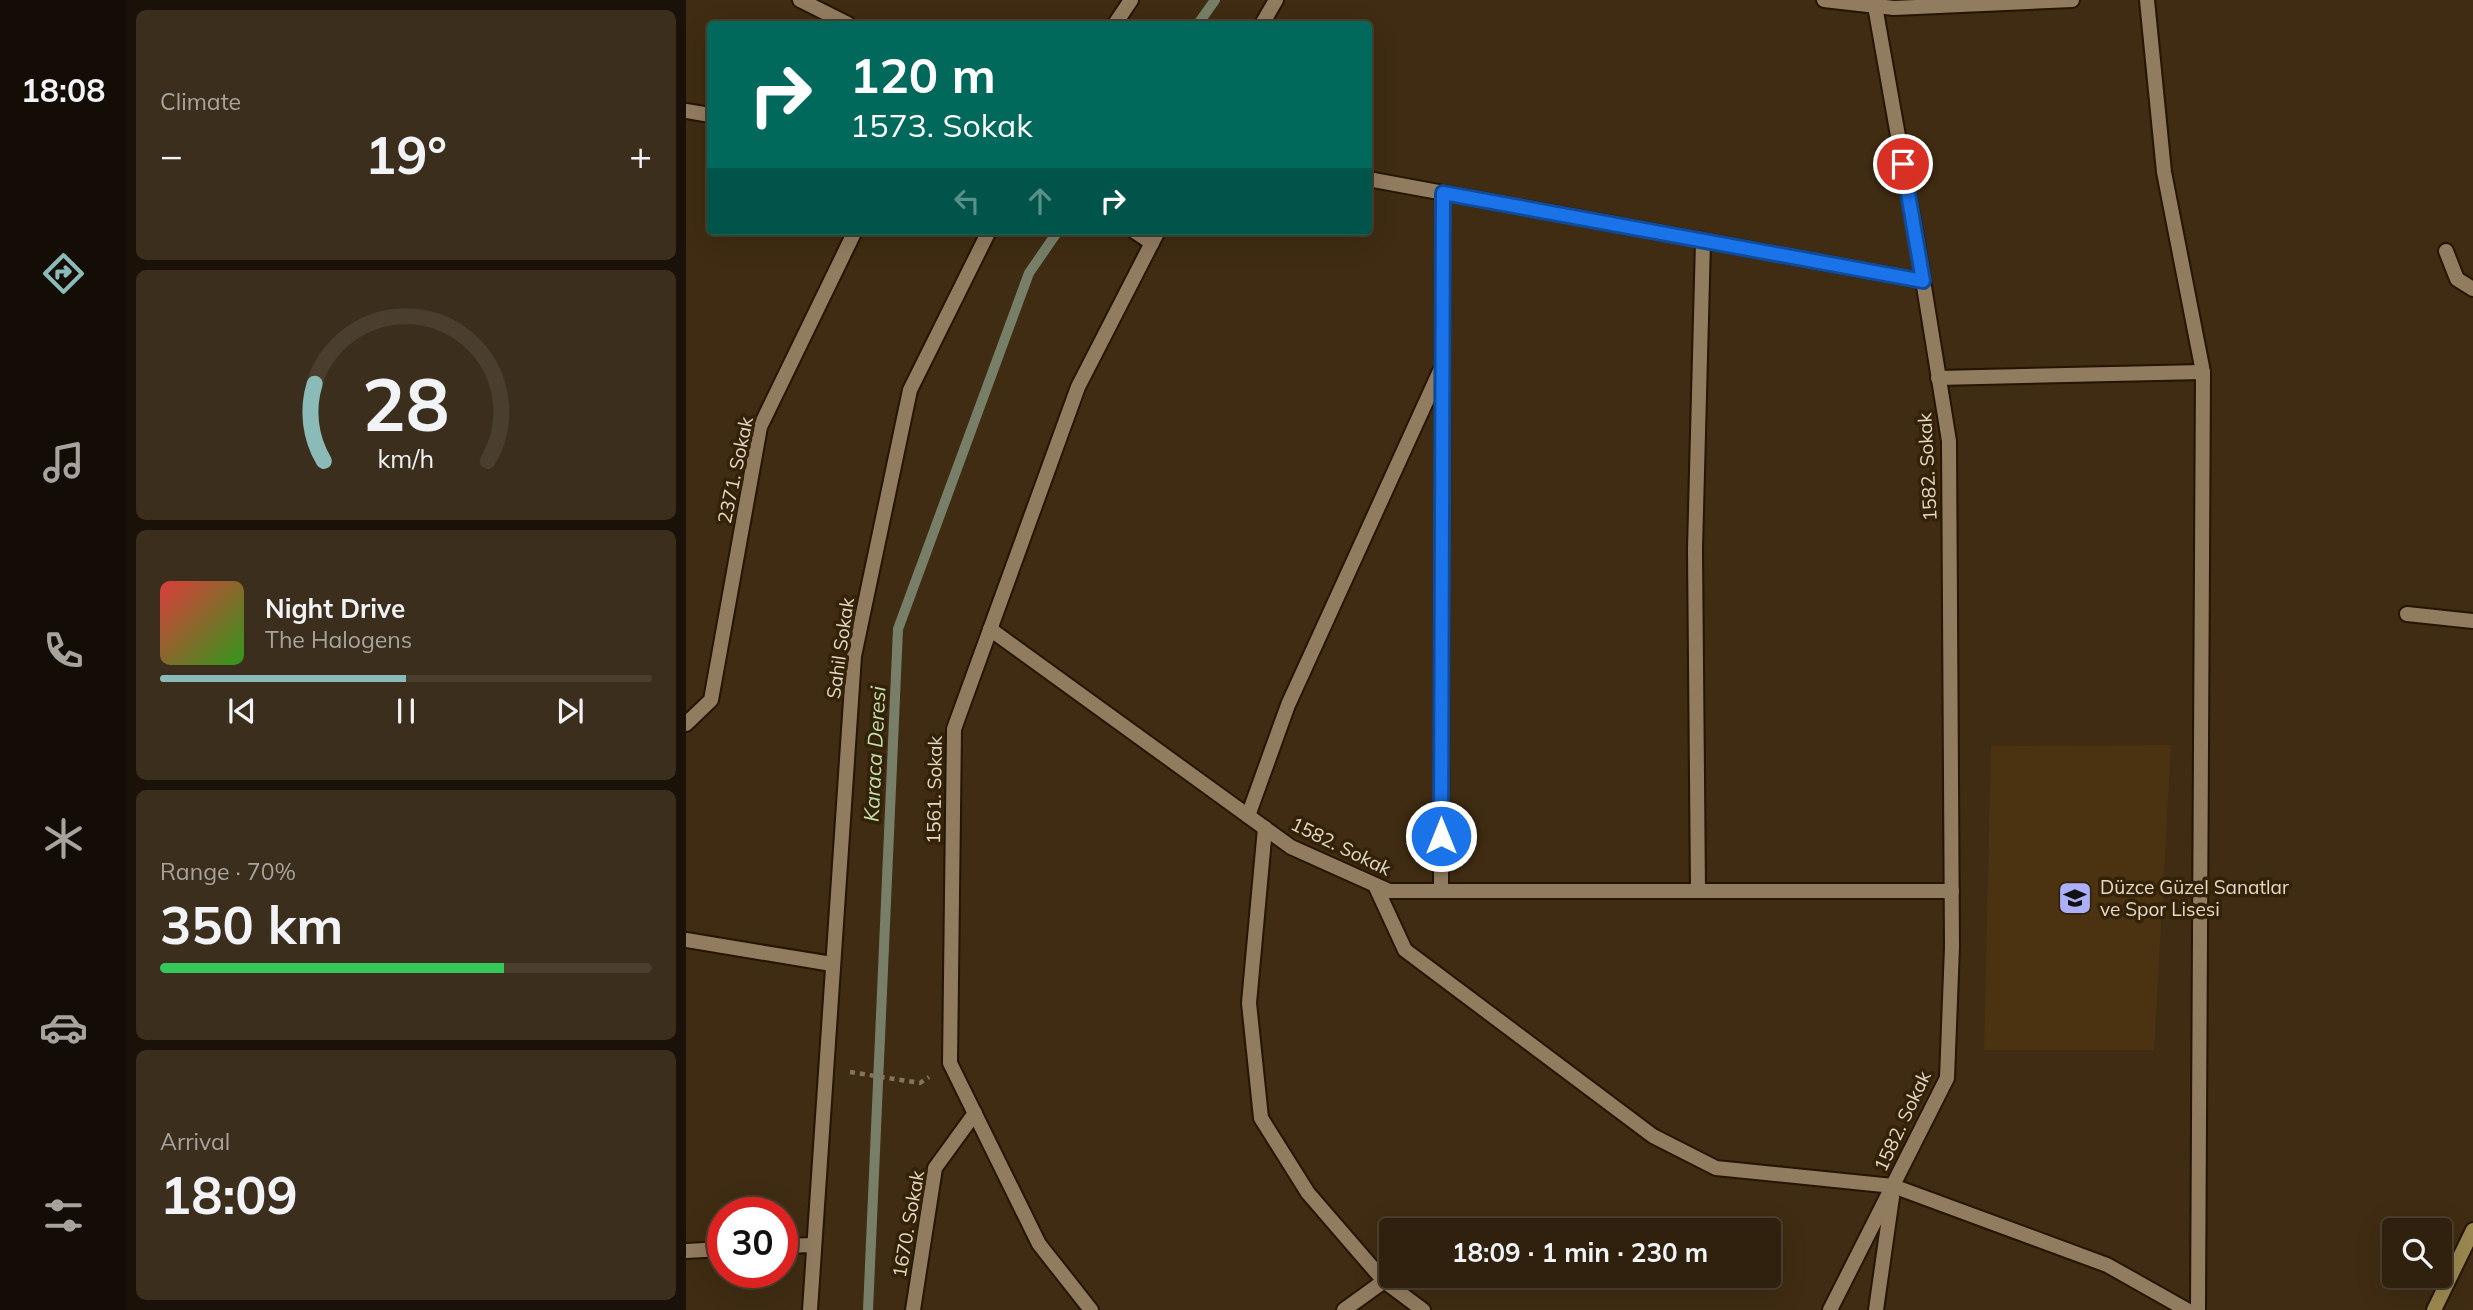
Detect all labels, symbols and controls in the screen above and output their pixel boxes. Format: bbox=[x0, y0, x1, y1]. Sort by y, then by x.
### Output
text: 120 m bbox=[850, 44, 996, 105]
icon: right bbox=[735, 49, 826, 140]
text: 18:08 bbox=[21, 70, 105, 110]
text: Climate bbox=[160, 87, 241, 116]
text: 1573. Sokak bbox=[850, 105, 1033, 145]
text: 19° bbox=[365, 122, 447, 187]
text: − bbox=[160, 131, 183, 179]
text: + bbox=[629, 131, 652, 179]
pin bbox=[1873, 134, 1933, 194]
icon: arrive bbox=[1884, 145, 1922, 183]
icon: left bbox=[948, 182, 986, 220]
icon: ahead bbox=[1021, 182, 1059, 220]
icon: right bbox=[1094, 182, 1132, 220]
icon: directions bbox=[39, 249, 88, 298]
text: 28 bbox=[362, 358, 450, 449]
street label: 1582. Sokak bbox=[1912, 412, 1942, 522]
street label: 2371. Sokak bbox=[712, 414, 758, 526]
icon: music bbox=[39, 438, 88, 487]
text: km/h bbox=[378, 443, 434, 474]
text: Night Drive bbox=[265, 592, 405, 625]
street label: Sahil Sokak bbox=[821, 596, 859, 700]
text: The Halogens bbox=[265, 625, 412, 654]
icon: phone bbox=[39, 626, 88, 675]
water label: Karaca Deresi bbox=[857, 684, 891, 823]
icon: previous bbox=[223, 692, 261, 730]
icon: pause bbox=[387, 692, 425, 730]
icon: next bbox=[551, 692, 589, 730]
street label: 1561. Sokak bbox=[921, 735, 947, 844]
position arrow bbox=[1404, 799, 1478, 873]
street label: 1582. Sokak bbox=[1287, 811, 1395, 881]
icon: climate bbox=[39, 814, 88, 863]
text: Range · 70% bbox=[160, 857, 296, 886]
place label: Düzce Güzel Sanatlar ve Spor Lisesi bbox=[2100, 875, 2289, 921]
school or university icon: Düzce Güzel Sanatlar ve Spor Lisesi bbox=[2056, 879, 2094, 917]
text: 350 km bbox=[160, 892, 343, 957]
icon: car bbox=[39, 1003, 88, 1052]
street label: 1582. Sokak bbox=[1868, 1067, 1936, 1175]
text: Arrival bbox=[160, 1127, 230, 1156]
text: 18:09 bbox=[160, 1162, 298, 1227]
street label: 1670. Sokak bbox=[887, 1168, 929, 1279]
icon: filters bbox=[39, 1191, 88, 1240]
speed limit sign: 30 bbox=[707, 1197, 798, 1288]
map controls bbox=[2382, 1218, 2452, 1288]
button: search bbox=[2382, 1218, 2452, 1288]
text: 18:09 · 1 min · 230 m bbox=[1452, 1236, 1708, 1269]

